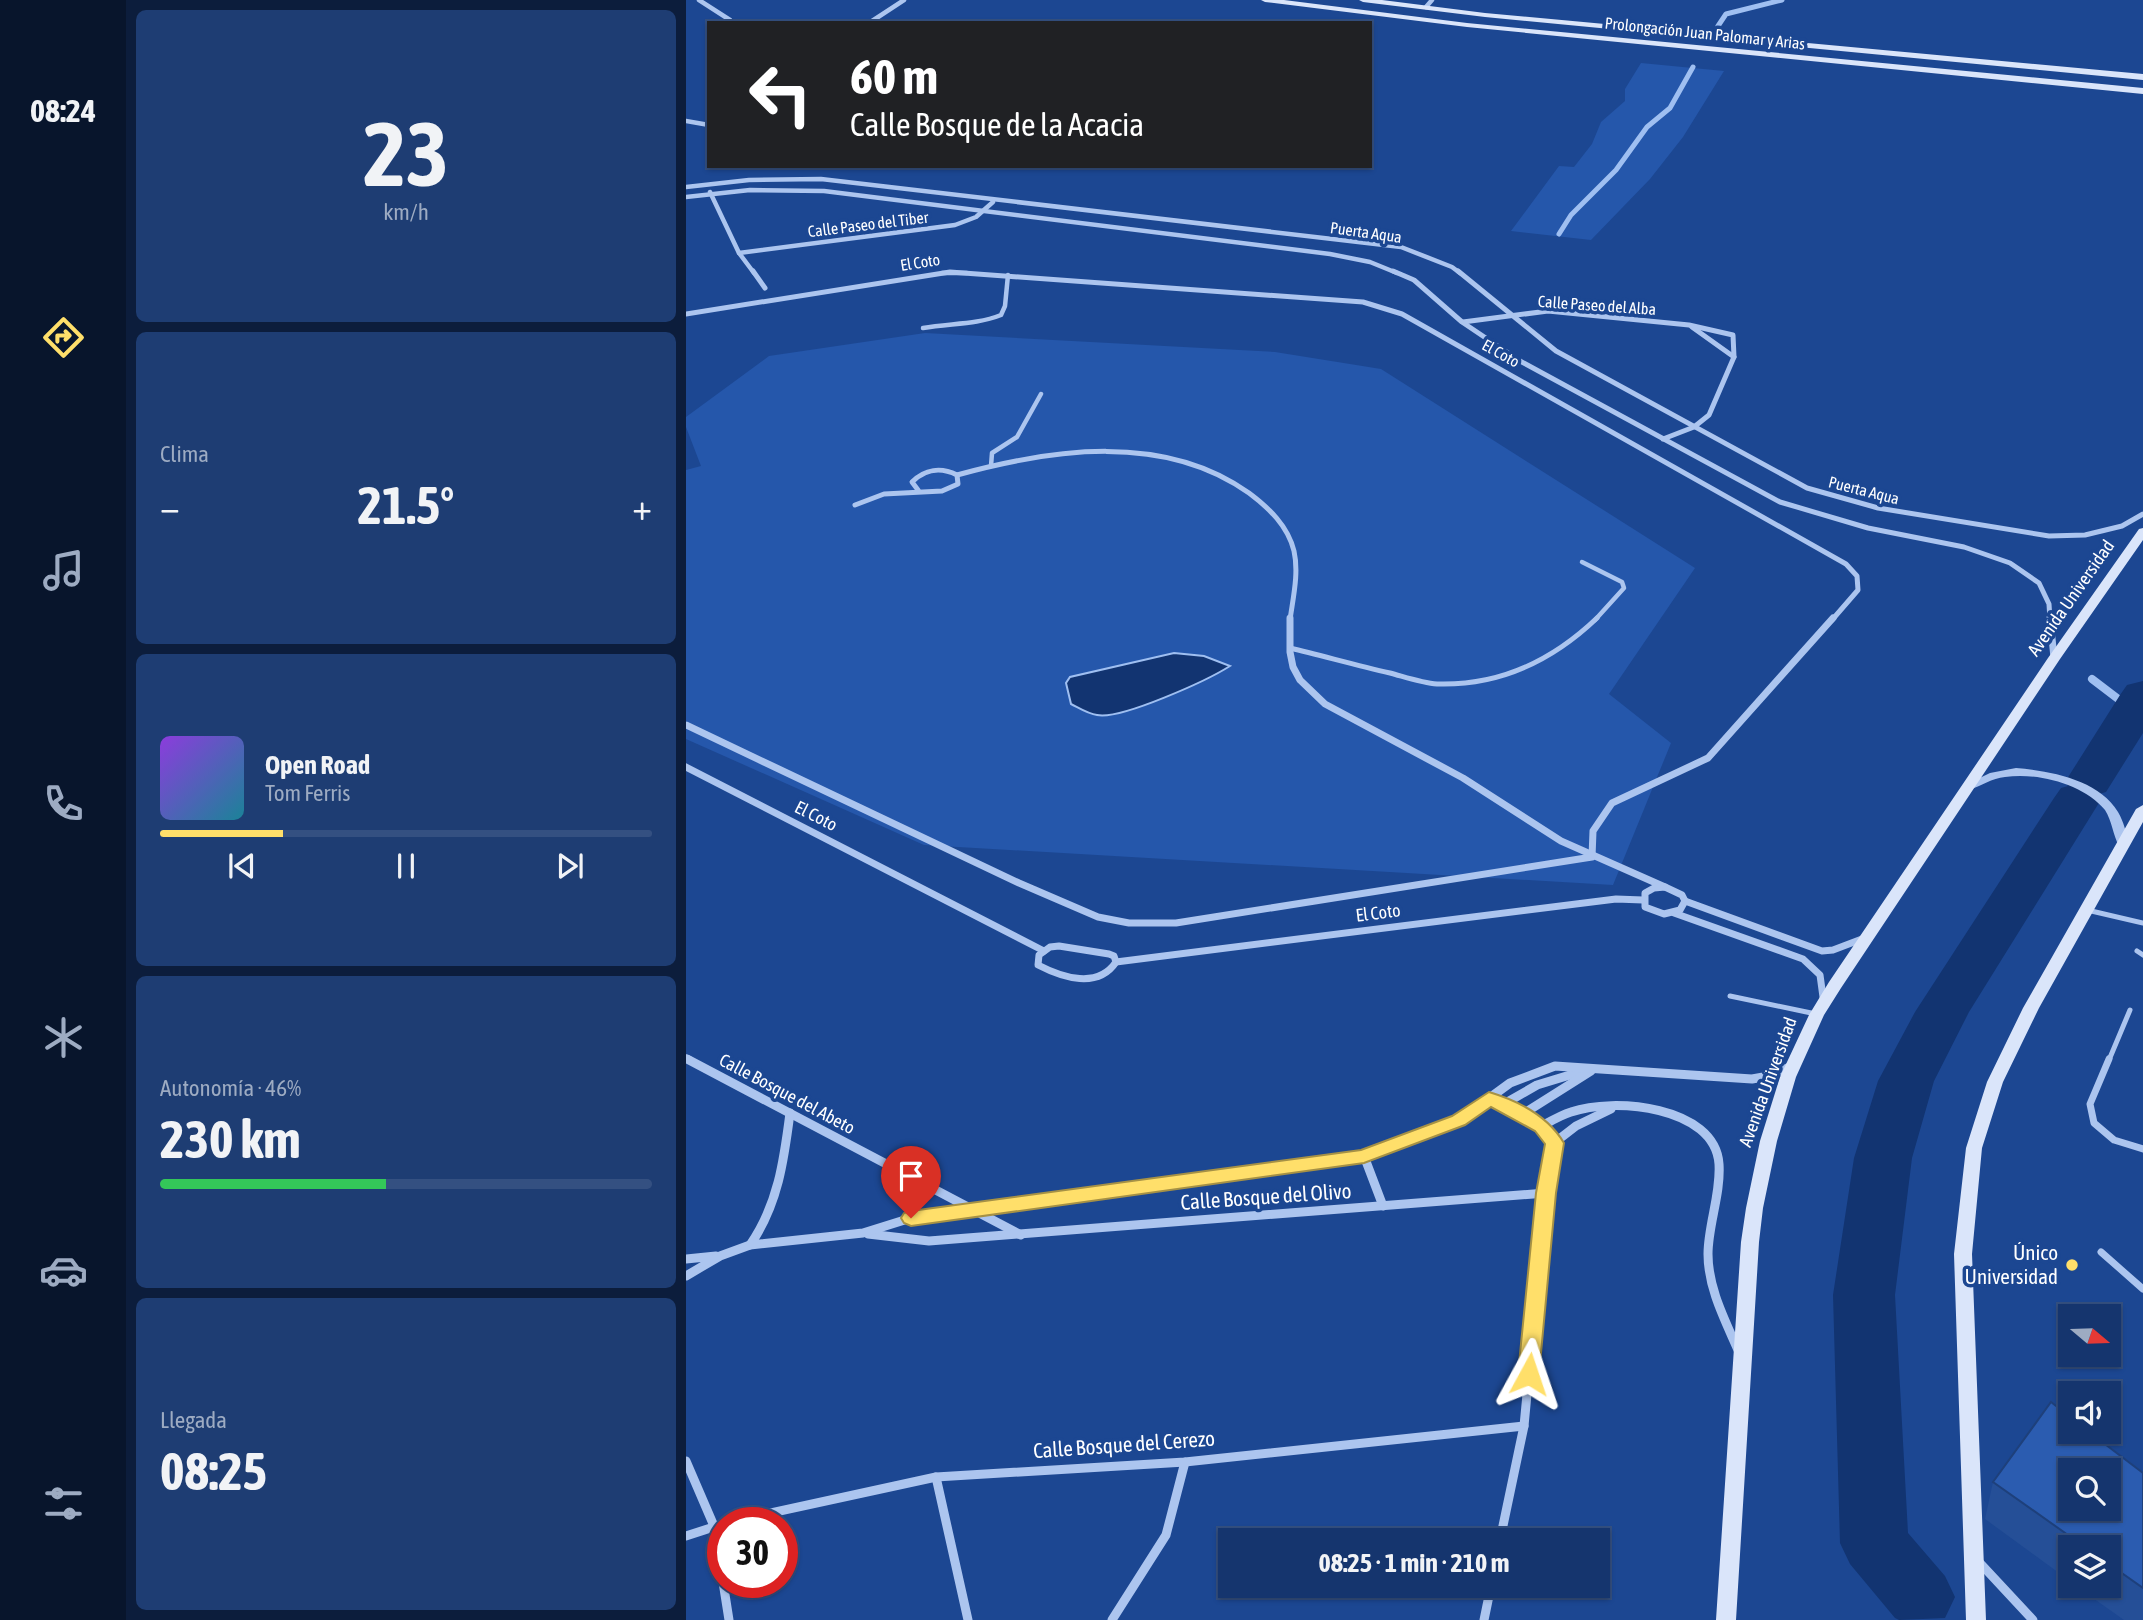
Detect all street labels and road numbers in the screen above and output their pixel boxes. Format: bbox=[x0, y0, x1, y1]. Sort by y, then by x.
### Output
street label: Prolongación Juan Palomar y Arias bbox=[1604, 14, 1806, 54]
street label: Calle Paseo del Tiber bbox=[807, 208, 929, 240]
street label: Puerta Aqua bbox=[1329, 218, 1403, 247]
street label: El Coto bbox=[899, 250, 941, 274]
street label: Calle Paseo del Alba bbox=[1537, 292, 1657, 318]
street label: El Coto bbox=[1479, 335, 1523, 371]
street label: Puerta Aqua bbox=[1827, 473, 1901, 508]
street label: Avenida Universidad bbox=[2023, 536, 2118, 660]
street label: El Coto bbox=[791, 796, 841, 835]
street label: El Coto bbox=[1354, 899, 1402, 926]
street label: Avenida Universidad bbox=[1734, 1014, 1801, 1150]
street label: Calle Bosque del Abeto bbox=[716, 1049, 859, 1138]
street label: Calle Bosque del Olivo bbox=[1180, 1178, 1352, 1214]
street label: Calle Bosque del Cerezo bbox=[1032, 1426, 1216, 1462]

